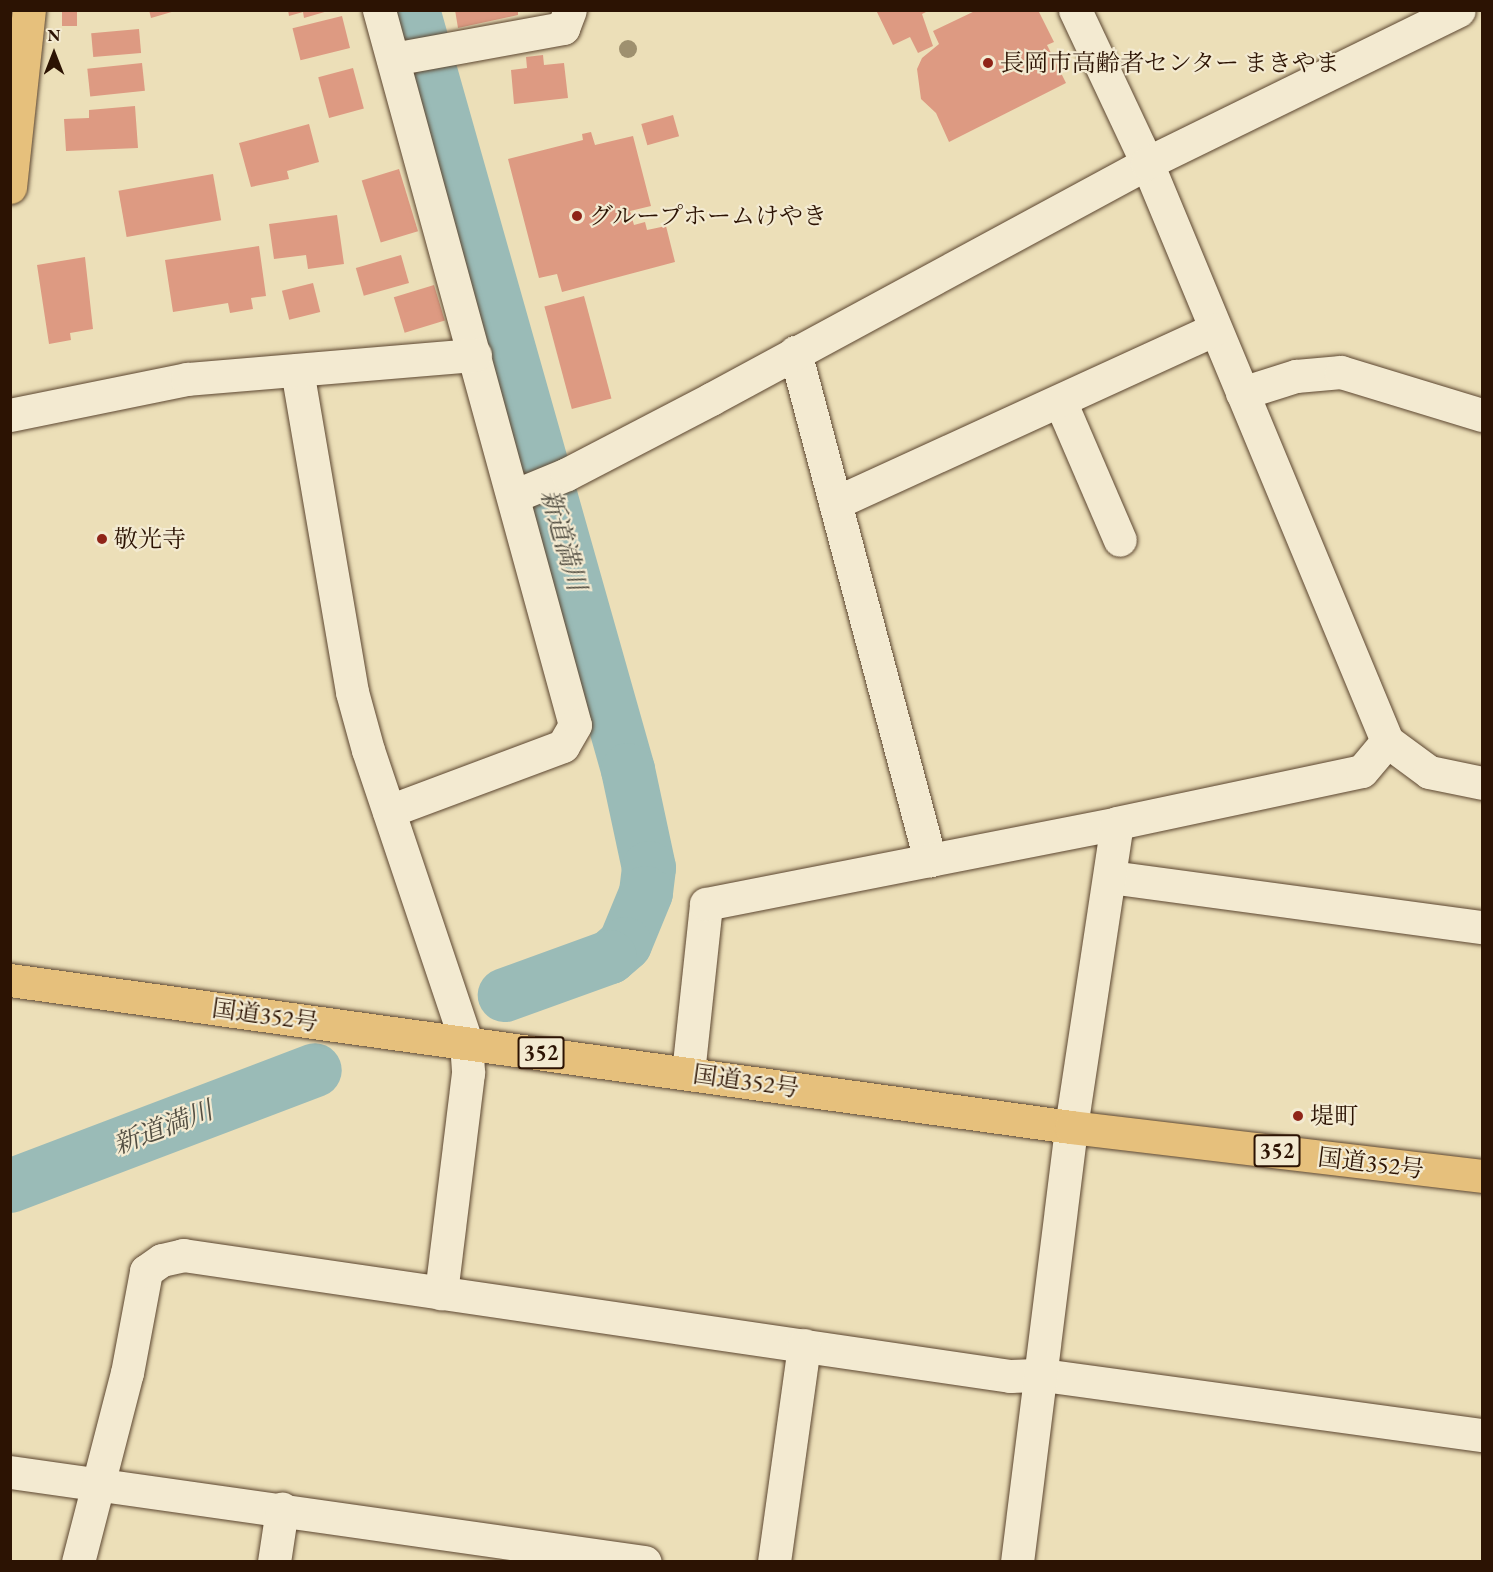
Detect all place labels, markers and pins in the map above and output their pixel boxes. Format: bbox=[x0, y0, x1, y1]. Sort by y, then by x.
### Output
place label: 長岡市高齢者センター まきやま bbox=[1000, 49, 1341, 77]
marker: 長岡市高齢者センター まきやま bbox=[981, 56, 995, 70]
place label: グループホームけやき bbox=[589, 202, 829, 230]
marker: グループホームけやき bbox=[570, 209, 584, 223]
place label: 敬光寺 bbox=[114, 525, 186, 553]
marker: 敬光寺 bbox=[95, 532, 109, 546]
place label: 堤町 bbox=[1310, 1102, 1358, 1130]
marker: 堤町 bbox=[1291, 1109, 1305, 1123]

